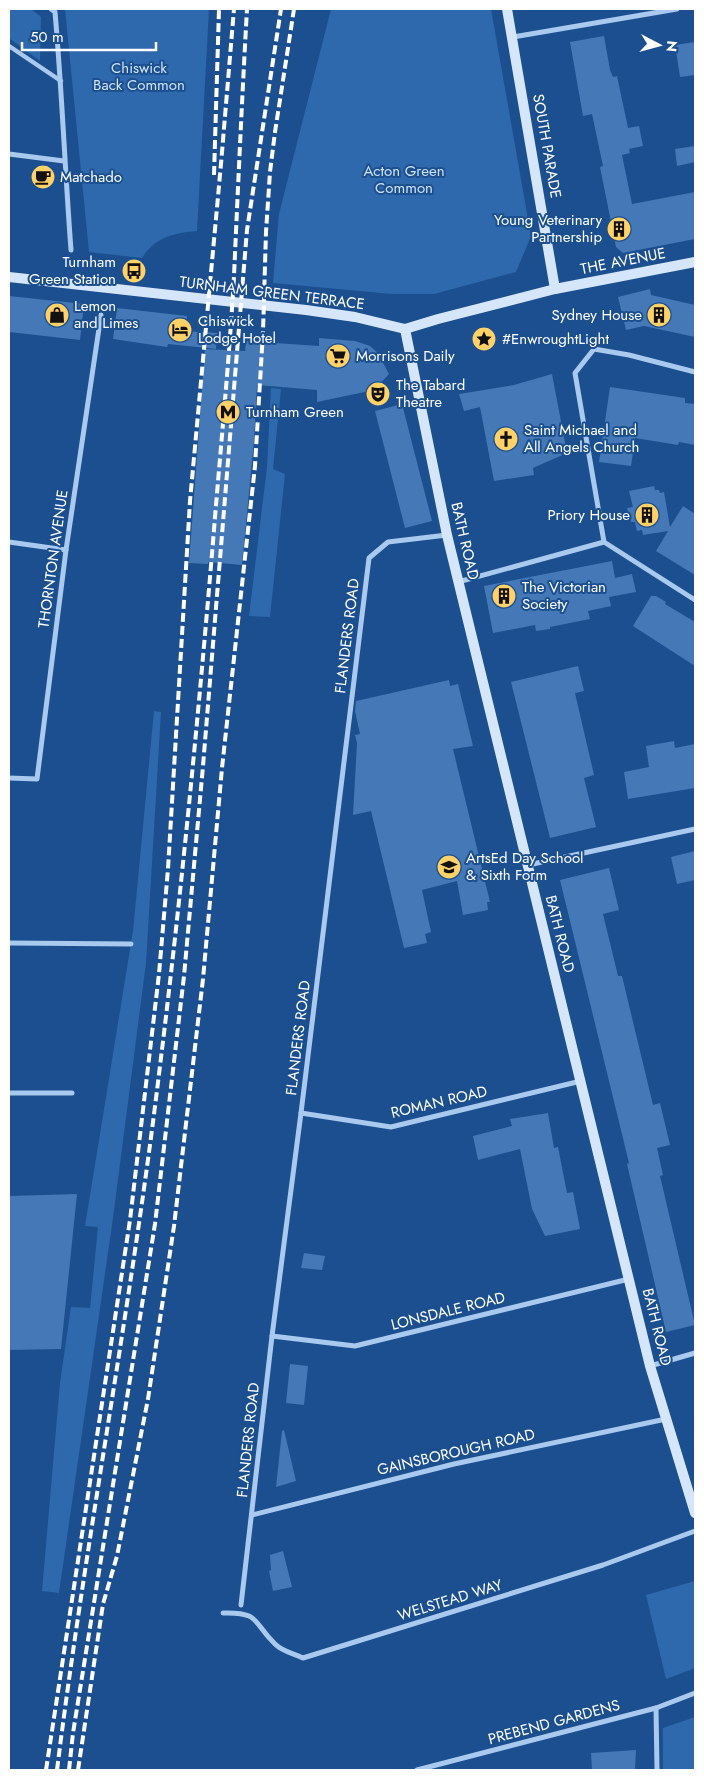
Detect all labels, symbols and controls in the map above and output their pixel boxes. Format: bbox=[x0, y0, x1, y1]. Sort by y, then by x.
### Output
scale bar bbox=[22, 20, 156, 52]
north arrow bbox=[634, 20, 684, 70]
text: 50 m bbox=[30, 26, 64, 48]
text: N bbox=[661, 40, 682, 53]
park label: Chiswick Back Common bbox=[93, 57, 185, 96]
street label: SOUTH PARADE bbox=[527, 92, 567, 200]
park label: Acton Green Common bbox=[363, 160, 445, 199]
cafe icon: Matchado bbox=[30, 164, 56, 190]
place label: Matchado bbox=[60, 166, 122, 188]
place label: Young Veterinary Partnership bbox=[494, 209, 602, 248]
building icon: Young Veterinary Partnership bbox=[606, 216, 632, 242]
street label: THE AVENUE bbox=[579, 242, 667, 280]
place label: Turnham Green Station bbox=[29, 251, 116, 290]
bus stop icon: Turnham Green Station bbox=[121, 258, 147, 284]
street label: TURNHAM GREEN TERRACE bbox=[178, 271, 366, 315]
place label: Lemon and Limes bbox=[74, 295, 138, 334]
shop icon: Lemon and Limes bbox=[44, 302, 70, 328]
building icon: Sydney House bbox=[646, 302, 672, 328]
place label: Sydney House bbox=[552, 304, 642, 326]
place label: Chiswick Lodge Hotel bbox=[198, 310, 276, 349]
hotel icon: Chiswick Lodge Hotel bbox=[167, 317, 193, 343]
place icon: #EnwroughtLight bbox=[471, 326, 497, 352]
place label: #EnwroughtLight bbox=[502, 328, 609, 350]
supermarket icon: Morrisons Daily bbox=[325, 343, 351, 369]
place label: Morrisons Daily bbox=[356, 345, 455, 367]
place label: The Tabard Theatre bbox=[396, 374, 465, 413]
theatre icon: The Tabard Theatre bbox=[365, 381, 391, 407]
metro station icon: Turnham Green bbox=[215, 399, 241, 425]
place label: Turnham Green bbox=[246, 401, 344, 423]
place label: Saint Michael and All Angels Church bbox=[524, 419, 639, 458]
church icon: Saint Michael and All Angels Church bbox=[493, 426, 519, 452]
street label: THORNTON AVENUE bbox=[32, 488, 74, 630]
street label: BATH ROAD bbox=[445, 500, 485, 582]
building icon: Priory House bbox=[634, 502, 660, 528]
place label: Priory House bbox=[548, 504, 630, 526]
place label: The Victorian Society bbox=[522, 576, 606, 615]
street label: FLANDERS ROAD bbox=[329, 577, 365, 695]
building icon: The Victorian Society bbox=[491, 583, 517, 609]
place label: ArtsEd Day School & Sixth Form bbox=[466, 847, 584, 886]
school or university icon: ArtsEd Day School & Sixth Form bbox=[436, 854, 462, 880]
street label: BATH ROAD bbox=[540, 893, 580, 975]
street label: FLANDERS ROAD bbox=[280, 979, 316, 1097]
street label: ROMAN ROAD bbox=[389, 1080, 489, 1124]
street label: LONSDALE ROAD bbox=[389, 1286, 507, 1336]
street label: BATH ROAD bbox=[637, 1286, 677, 1368]
street label: FLANDERS ROAD bbox=[231, 1381, 265, 1499]
street label: GAINSBOROUGH ROAD bbox=[375, 1423, 537, 1481]
street label: WELSTEAD WAY bbox=[395, 1573, 506, 1626]
street label: PREBEND GARDENS bbox=[486, 1694, 622, 1750]

